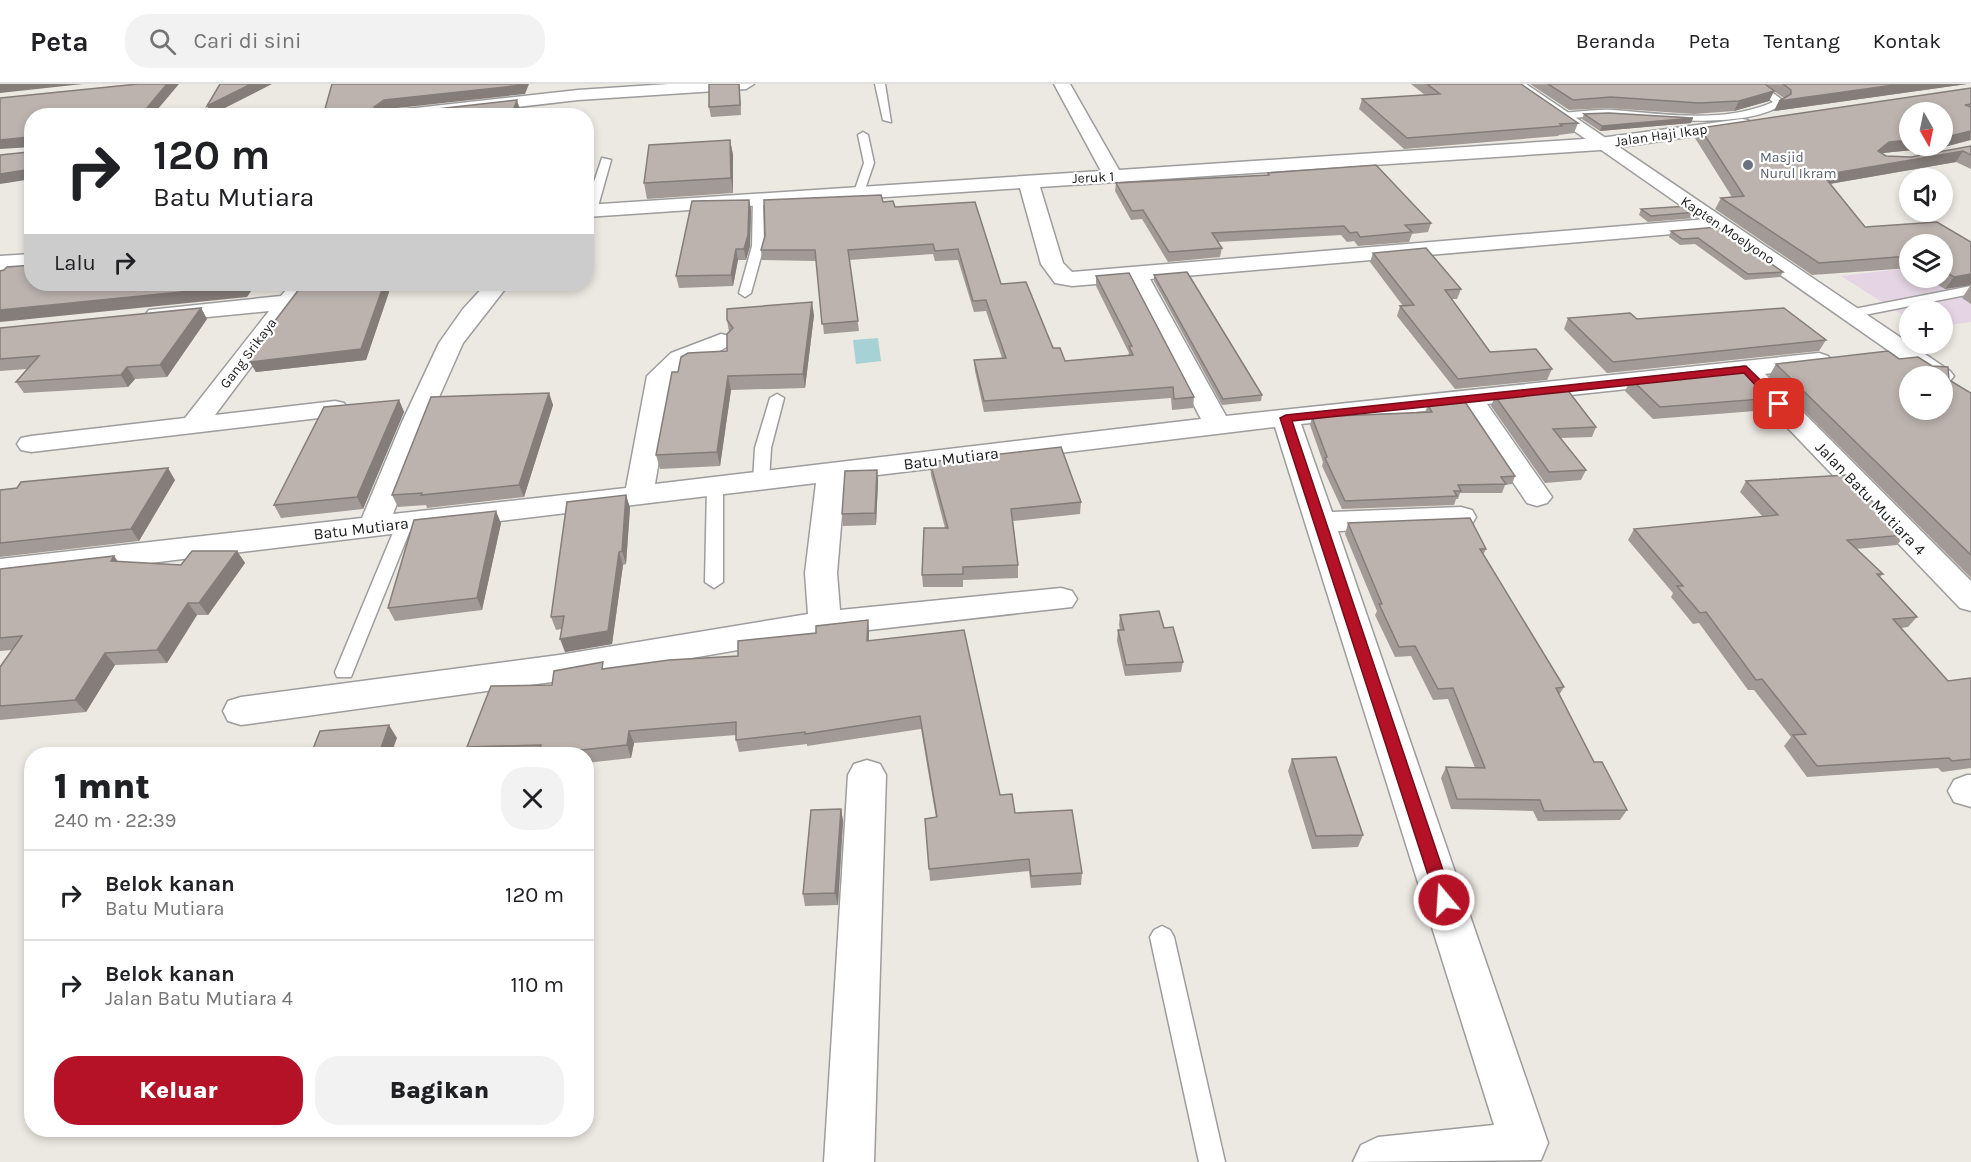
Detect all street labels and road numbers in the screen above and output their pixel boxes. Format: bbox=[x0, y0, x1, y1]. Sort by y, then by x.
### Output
street label: Jalan Haji Ikap bbox=[1614, 121, 1709, 150]
street label: Jeruk 1 bbox=[1072, 168, 1115, 187]
street label: Kapten Moelyono bbox=[1678, 193, 1778, 268]
street label: Gang Srikaya bbox=[216, 315, 280, 392]
street label: Jalan Batu Mutiara 4 bbox=[1812, 438, 1930, 559]
street label: Batu Mutiara bbox=[902, 443, 1000, 474]
street label: Batu Mutiara bbox=[312, 513, 410, 544]

